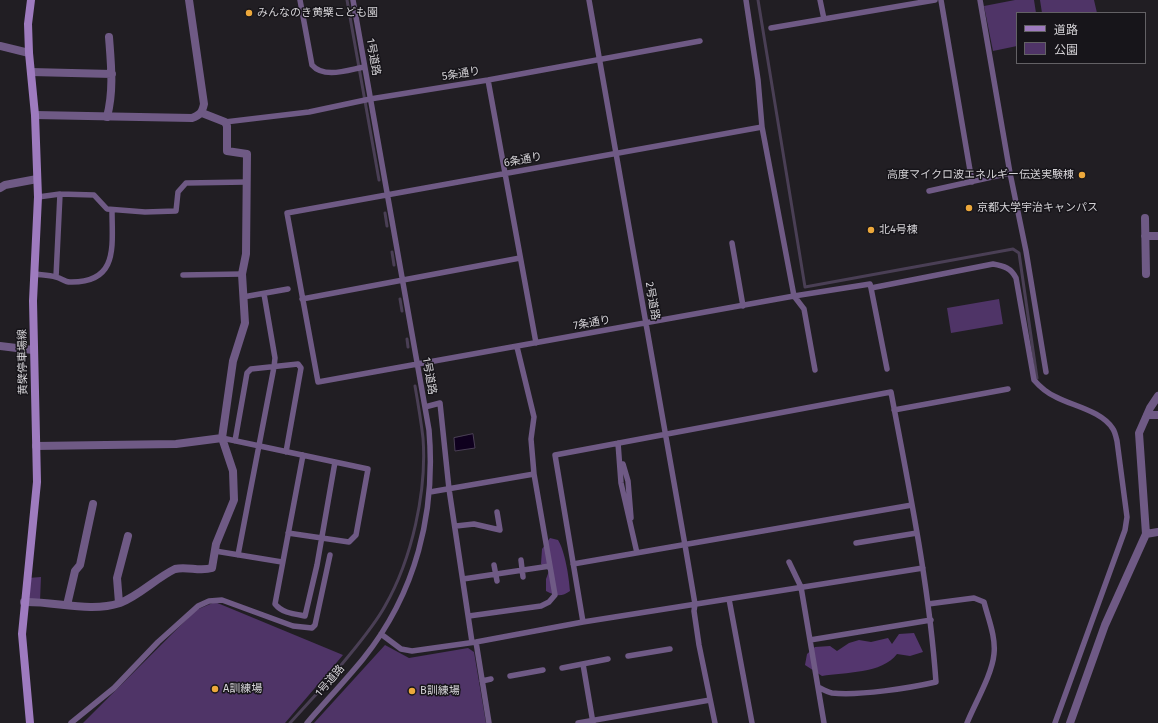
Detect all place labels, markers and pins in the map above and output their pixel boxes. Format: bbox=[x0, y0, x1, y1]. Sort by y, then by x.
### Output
place label: みんなのき黄檗こども園 bbox=[257, 6, 378, 20]
marker: みんなのき黄檗こども園 bbox=[244, 8, 254, 18]
place label: 高度マイクロ波エネルギー伝送実験棟 bbox=[887, 168, 1074, 182]
marker: 高度マイクロ波エネルギー伝送実験棟 bbox=[1077, 170, 1087, 180]
place label: 京都大学宇治キャンパス bbox=[977, 201, 1098, 215]
marker: 京都大学宇治キャンパス bbox=[964, 203, 974, 213]
place label: 北4号棟 bbox=[879, 223, 918, 237]
marker: 北4号棟 bbox=[866, 225, 876, 235]
place label: A訓練場 bbox=[223, 682, 262, 696]
marker: A訓練場 bbox=[210, 684, 220, 694]
place label: B訓練場 bbox=[420, 684, 460, 698]
marker: B訓練場 bbox=[407, 686, 417, 696]

